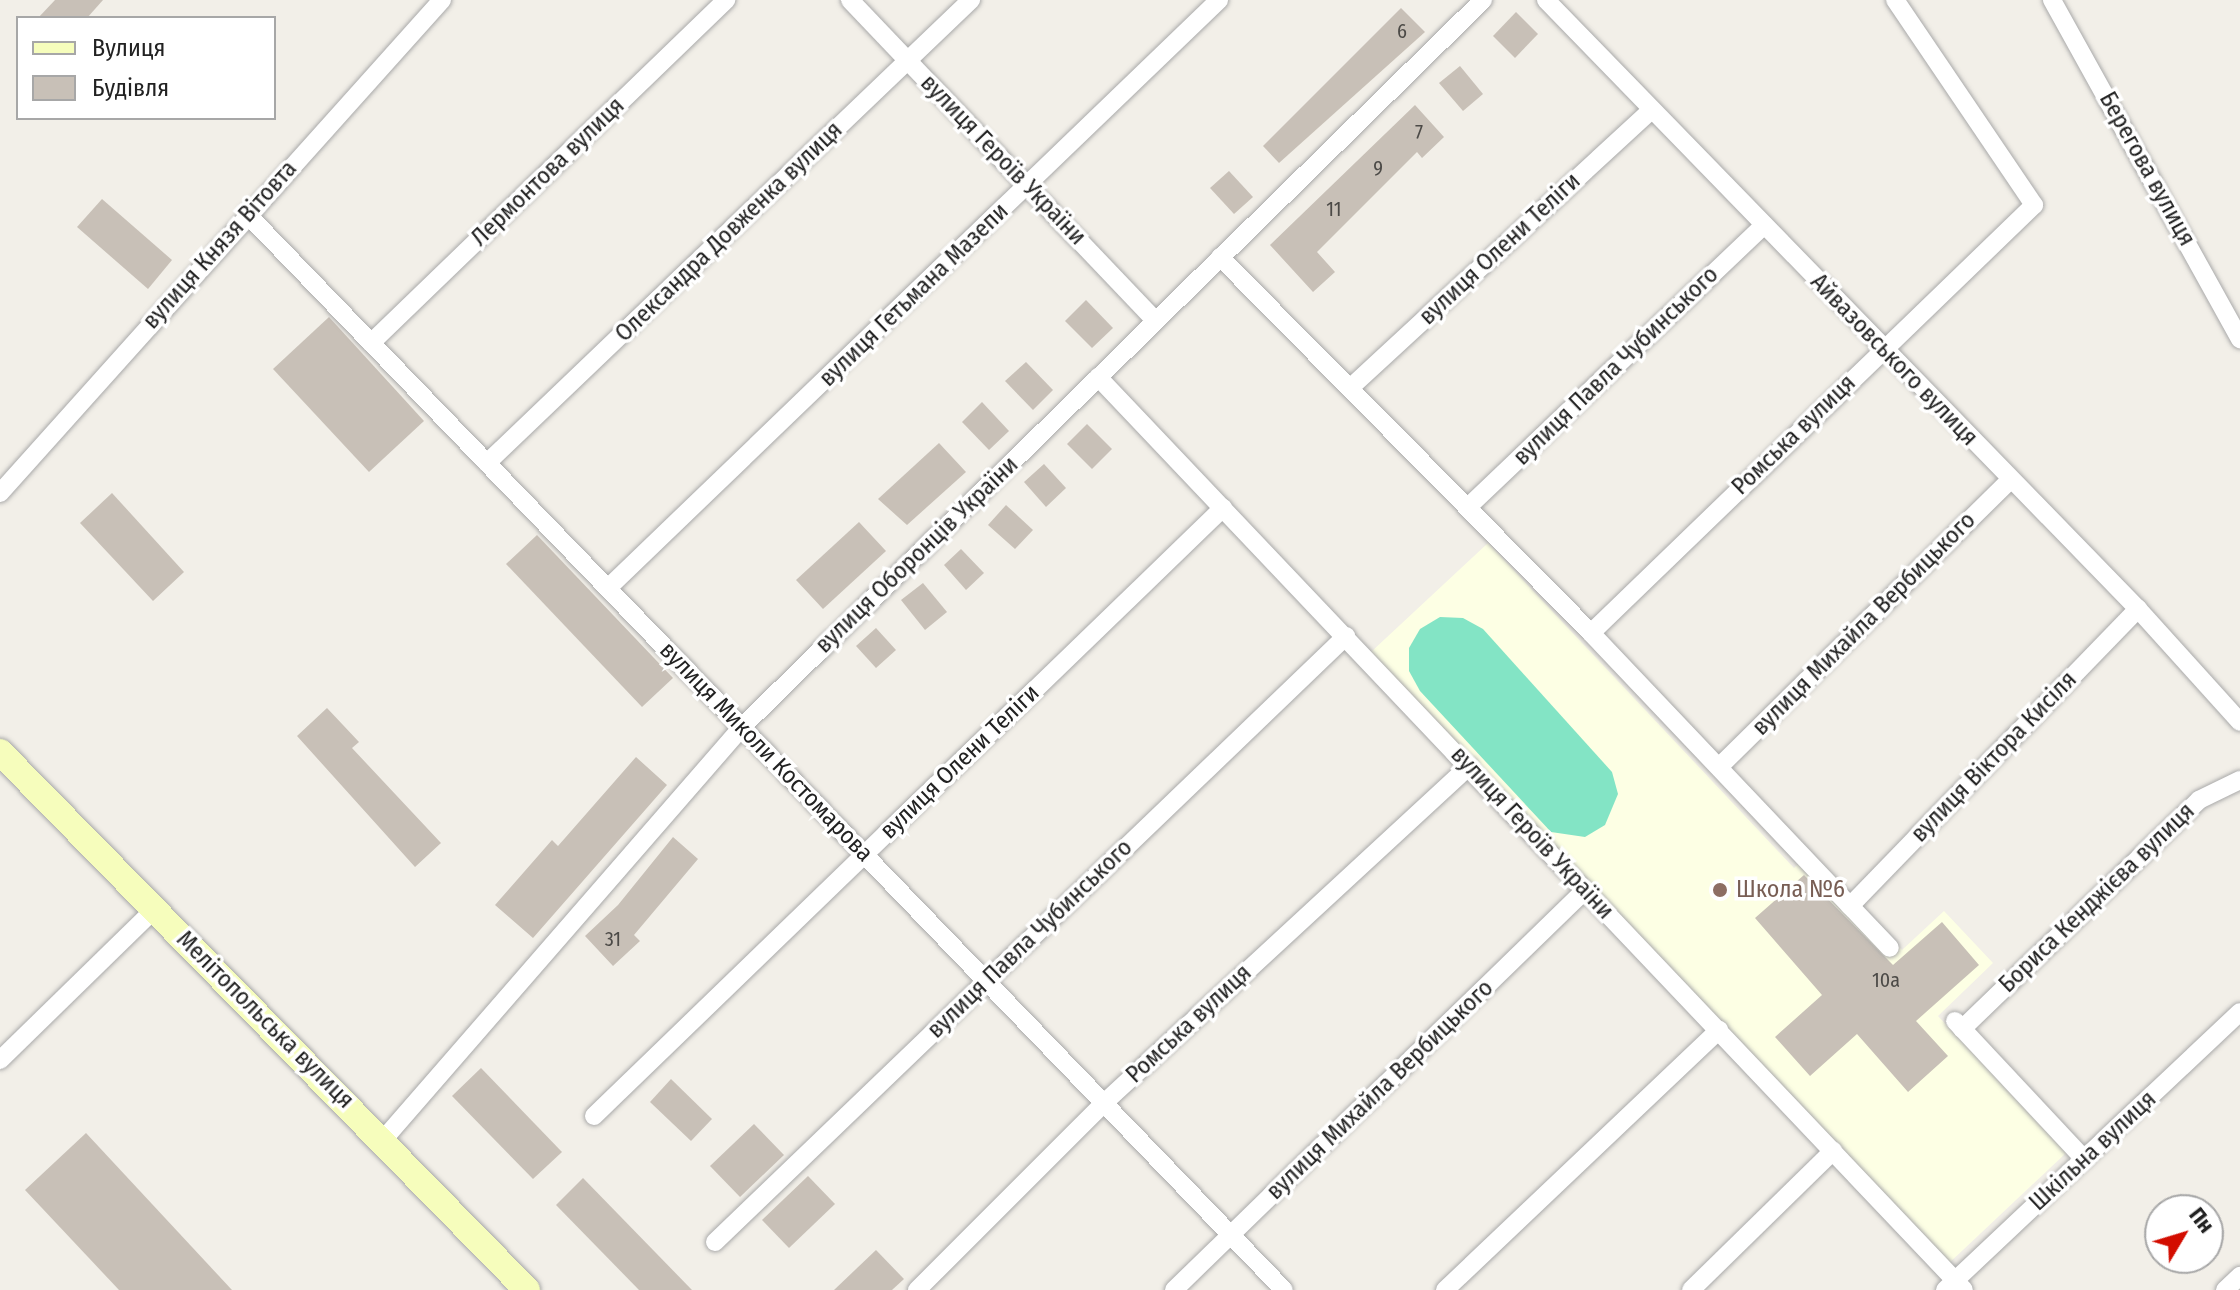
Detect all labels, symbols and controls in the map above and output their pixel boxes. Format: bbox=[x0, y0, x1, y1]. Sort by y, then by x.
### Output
legend bbox=[16, 16, 276, 120]
house number: 6 bbox=[1397, 19, 1407, 43]
text: Вулиця bbox=[92, 34, 165, 62]
street label: вулиця Героїв України bbox=[914, 69, 1092, 251]
text: Будівля bbox=[92, 74, 169, 102]
street label: Берегова вулиця bbox=[2093, 87, 2201, 251]
street label: Лермонтова вулиця bbox=[465, 92, 631, 252]
street label: Олександра Довженка вулиця bbox=[609, 116, 849, 348]
house number: 7 bbox=[1415, 120, 1423, 144]
street label: вулиця Князя Вітовта bbox=[137, 155, 303, 335]
house number: 9 bbox=[1373, 156, 1383, 180]
street label: вулиця Олени Теліги bbox=[1413, 167, 1587, 331]
street label: вулиця Гетьмана Мазепи bbox=[813, 197, 1015, 393]
house number: 11 bbox=[1326, 197, 1342, 221]
street label: вулиця Павла Чубинського bbox=[1508, 261, 1724, 471]
street label: Айвазовського вулиця bbox=[1804, 268, 1984, 452]
street label: Ромська вулиця bbox=[1726, 369, 1862, 501]
street label: вулиця Оборонців України bbox=[810, 451, 1024, 659]
street label: вулиця Михайла Вербицького bbox=[1746, 506, 1982, 742]
street label: вулиця Миколи Костомарова bbox=[653, 636, 879, 868]
street label: вулиця Віктора Кисіля bbox=[1905, 666, 2083, 848]
street label: вулиця Олени Теліги bbox=[874, 679, 1046, 845]
street label: вулиця Героїв України bbox=[1445, 741, 1619, 925]
street label: Бориса Кенджієва вулиця bbox=[1993, 797, 2201, 999]
street label: вулиця Павла Чубинського bbox=[922, 834, 1138, 1044]
place label: Школа №6 bbox=[1736, 876, 1845, 904]
marker: Школа №6 bbox=[1711, 881, 1729, 899]
street label: Мелітопольська вулиця bbox=[170, 925, 360, 1115]
house number: 31 bbox=[605, 927, 621, 951]
street label: Ромська вулиця bbox=[1120, 959, 1258, 1089]
house number: 10а bbox=[1872, 968, 1900, 992]
street label: вулиця Михайла Вербицького bbox=[1261, 974, 1499, 1206]
street label: Шкільна вулиця bbox=[2024, 1085, 2162, 1217]
north arrow bbox=[2144, 1194, 2224, 1274]
text: Пн bbox=[2183, 1202, 2220, 1238]

